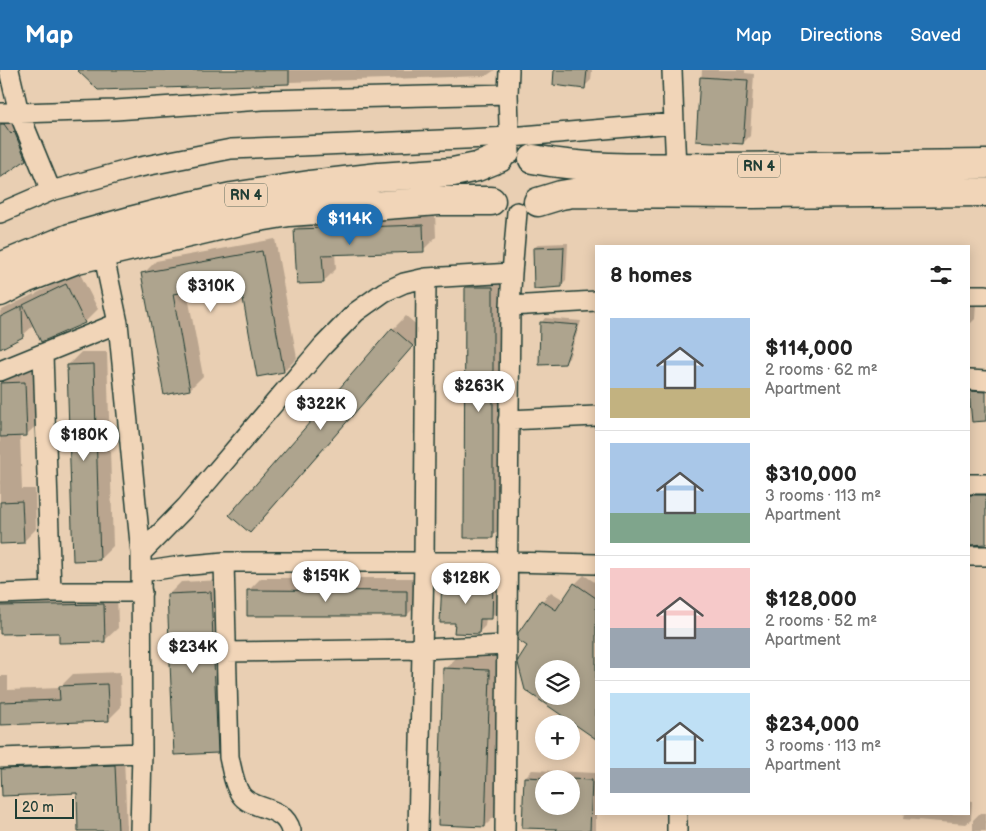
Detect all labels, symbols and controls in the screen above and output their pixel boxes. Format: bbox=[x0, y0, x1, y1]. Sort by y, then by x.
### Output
text: Map bbox=[25, 21, 73, 50]
text: Map bbox=[736, 25, 772, 46]
text: Directions bbox=[800, 25, 882, 46]
text: Saved bbox=[910, 25, 961, 46]
road number: RN 4 bbox=[738, 154, 780, 178]
road number: RN 4 bbox=[225, 184, 267, 206]
pin: $114K bbox=[315, 204, 385, 246]
text: $114K bbox=[328, 210, 372, 229]
icon: filters bbox=[927, 261, 955, 289]
text: 8 homes bbox=[610, 263, 692, 288]
pin: $310K bbox=[176, 270, 246, 313]
text: $310K bbox=[187, 277, 235, 296]
text: $114,000 bbox=[765, 336, 853, 361]
icon: home bbox=[650, 338, 710, 398]
text: 2 rooms · 62 m² bbox=[765, 361, 878, 380]
pin: $263K bbox=[444, 370, 514, 413]
text: $263K bbox=[454, 377, 504, 396]
text: Apartment bbox=[765, 380, 841, 399]
pin: $322K bbox=[286, 388, 356, 431]
text: $322K bbox=[296, 395, 346, 414]
pin: $180K bbox=[49, 420, 119, 462]
text: $180K bbox=[60, 426, 108, 445]
text: $310,000 bbox=[765, 462, 857, 487]
icon: home bbox=[650, 463, 710, 523]
text: 3 rooms · 113 m² bbox=[765, 487, 881, 506]
text: Apartment bbox=[765, 506, 841, 525]
pin: $159K bbox=[291, 560, 361, 603]
pin: $128K bbox=[431, 562, 501, 605]
text: $159K bbox=[303, 567, 349, 586]
text: $128K bbox=[442, 569, 490, 588]
text: $128,000 bbox=[765, 587, 857, 612]
icon: home bbox=[650, 588, 710, 648]
text: 2 rooms · 52 m² bbox=[765, 612, 877, 631]
text: Apartment bbox=[765, 631, 841, 650]
pin: $234K bbox=[158, 632, 228, 674]
text: $234K bbox=[168, 638, 218, 657]
map controls bbox=[535, 660, 580, 815]
button: layers bbox=[535, 660, 580, 705]
text: $234,000 bbox=[765, 712, 859, 737]
icon: home bbox=[650, 713, 710, 773]
button: + bbox=[535, 715, 580, 760]
text: 3 rooms · 113 m² bbox=[765, 737, 881, 756]
text: Apartment bbox=[765, 756, 841, 775]
button: − bbox=[535, 770, 580, 815]
scale bar bbox=[15, 796, 74, 819]
text: 20 m bbox=[22, 799, 54, 816]

